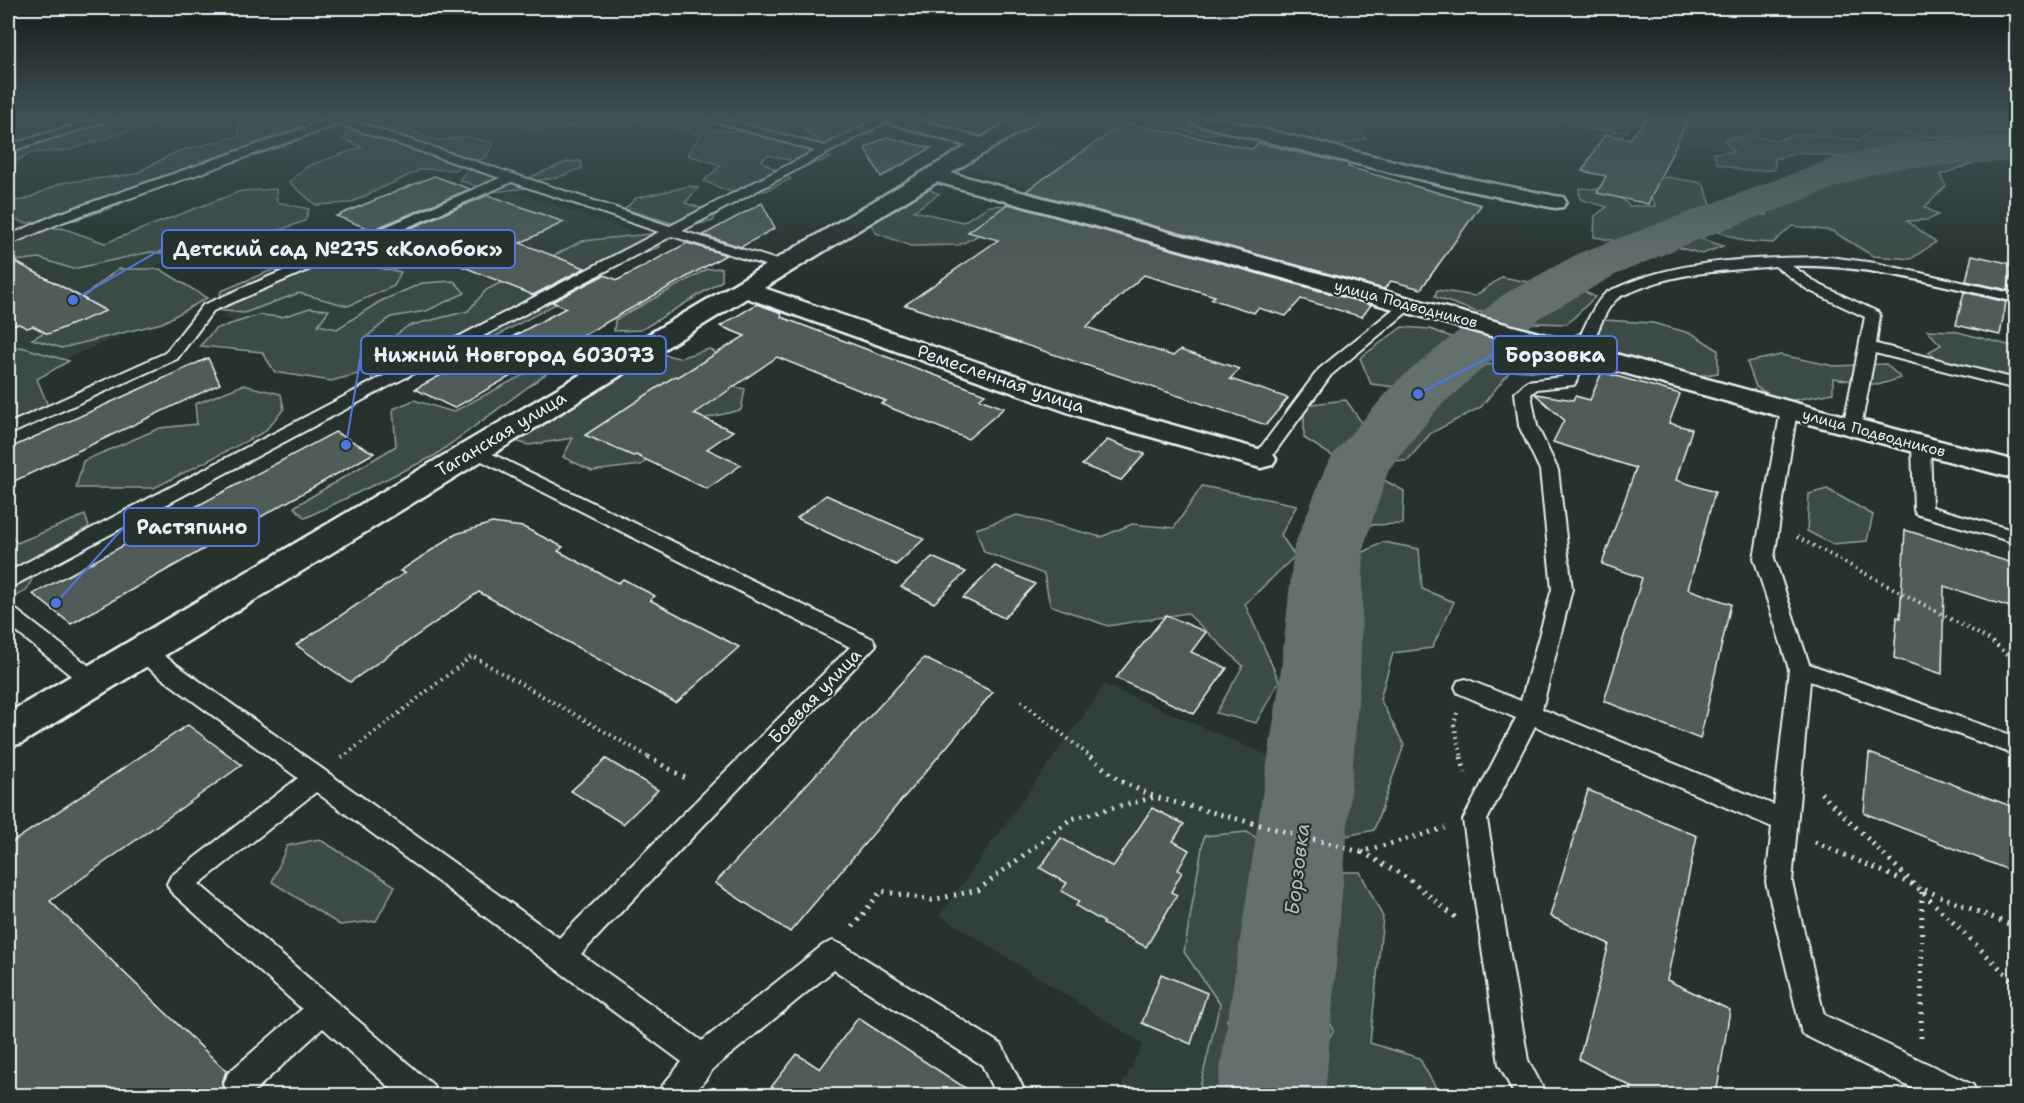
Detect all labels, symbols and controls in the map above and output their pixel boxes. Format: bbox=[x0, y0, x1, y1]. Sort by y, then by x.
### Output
callout: Детский сад №275 «Колобок» bbox=[162, 230, 515, 268]
text: Детский сад №275 «Колобок» bbox=[173, 236, 503, 262]
street label: улица Подводников bbox=[1332, 275, 1480, 333]
callout: Нижний Новгород 603073 bbox=[361, 336, 666, 374]
callout: Борзовка bbox=[1493, 336, 1617, 374]
street label: Ремесленная улица bbox=[914, 339, 1088, 419]
text: Нижний Новгород 603073 bbox=[373, 342, 655, 368]
text: Борзовка bbox=[1505, 342, 1605, 368]
street label: Таганская улица bbox=[431, 386, 571, 482]
street label: улица Подводников bbox=[1800, 404, 1948, 462]
callout: Растяпино bbox=[124, 508, 259, 546]
text: Растяпино bbox=[137, 514, 247, 540]
street label: Боевая улица bbox=[763, 643, 867, 749]
water label: Борзовка bbox=[1278, 822, 1316, 916]

